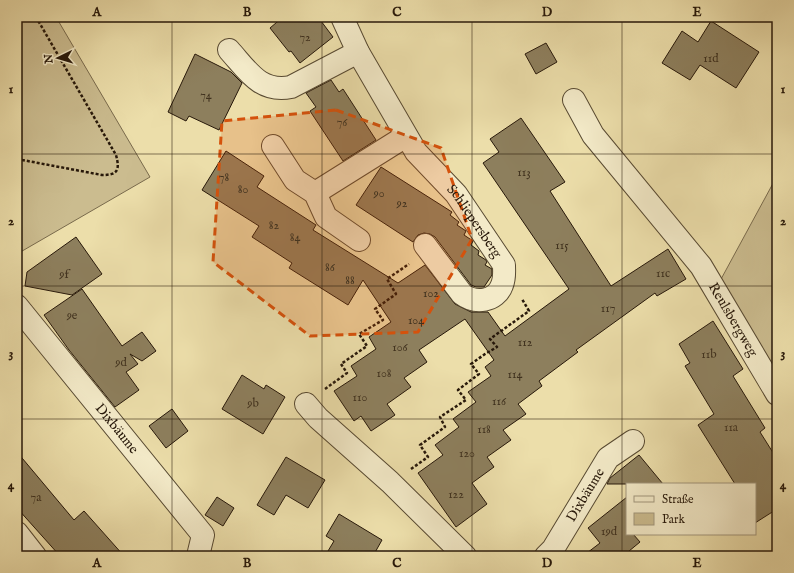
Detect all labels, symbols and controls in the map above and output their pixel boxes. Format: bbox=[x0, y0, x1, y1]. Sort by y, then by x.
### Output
text: A bbox=[92, 4, 103, 21]
text: B bbox=[243, 4, 252, 21]
text: C bbox=[392, 4, 402, 21]
text: D bbox=[542, 4, 553, 21]
text: E bbox=[692, 4, 702, 21]
house number: 72 bbox=[299, 30, 311, 45]
north arrow bbox=[38, 38, 78, 78]
house number: 11d bbox=[703, 51, 719, 66]
text: N bbox=[42, 53, 57, 65]
text: 1 bbox=[9, 81, 14, 98]
text: 1 bbox=[781, 81, 786, 98]
house number: 74 bbox=[200, 88, 212, 103]
house number: 76 bbox=[337, 115, 348, 130]
house number: 113 bbox=[517, 165, 531, 180]
house number: 78 bbox=[219, 170, 229, 185]
street label: Schliepersberg bbox=[443, 181, 506, 262]
house number: 80 bbox=[238, 182, 248, 197]
house number: 90 bbox=[372, 186, 385, 201]
house number: 92 bbox=[396, 196, 408, 211]
text: 2 bbox=[8, 213, 14, 230]
text: 2 bbox=[780, 213, 786, 230]
house number: 82 bbox=[269, 218, 280, 233]
house number: 84 bbox=[290, 230, 300, 245]
house number: 115 bbox=[555, 238, 569, 253]
house number: 86 bbox=[325, 260, 336, 275]
house number: 11c bbox=[656, 266, 670, 281]
house number: 9f bbox=[58, 267, 71, 282]
house number: 88 bbox=[345, 273, 355, 288]
street label: Reulsbergweg bbox=[704, 279, 762, 360]
house number: 102 bbox=[423, 286, 439, 301]
house number: 117 bbox=[601, 301, 615, 316]
house number: 9e bbox=[66, 308, 78, 323]
house number: 104 bbox=[408, 313, 424, 328]
house number: 112 bbox=[518, 335, 533, 350]
house number: 106 bbox=[392, 340, 409, 355]
text: 3 bbox=[9, 345, 14, 362]
text: 3 bbox=[781, 345, 786, 362]
house number: 11b bbox=[701, 347, 717, 362]
house number: 9d bbox=[114, 355, 127, 370]
house number: 108 bbox=[376, 366, 392, 381]
house number: 114 bbox=[508, 367, 523, 382]
house number: 110 bbox=[353, 390, 367, 405]
house number: 116 bbox=[492, 394, 507, 409]
house number: 9b bbox=[246, 396, 259, 411]
street label: Dixbäume bbox=[91, 400, 143, 458]
house number: 11a bbox=[724, 420, 739, 435]
house number: 118 bbox=[477, 422, 491, 437]
house number: 120 bbox=[459, 446, 475, 461]
street label: Dixbäume bbox=[562, 464, 609, 525]
text: 4 bbox=[8, 477, 15, 494]
text: 4 bbox=[780, 477, 787, 494]
legend bbox=[626, 483, 756, 535]
house number: 122 bbox=[448, 487, 464, 502]
house number: 7a bbox=[31, 490, 42, 505]
text: Straße bbox=[662, 492, 694, 507]
text: Park bbox=[662, 512, 685, 527]
house number: 19d bbox=[601, 524, 618, 539]
text: A bbox=[92, 555, 103, 572]
text: B bbox=[243, 555, 252, 572]
text: C bbox=[392, 555, 402, 572]
text: D bbox=[542, 555, 553, 572]
text: E bbox=[692, 555, 702, 572]

